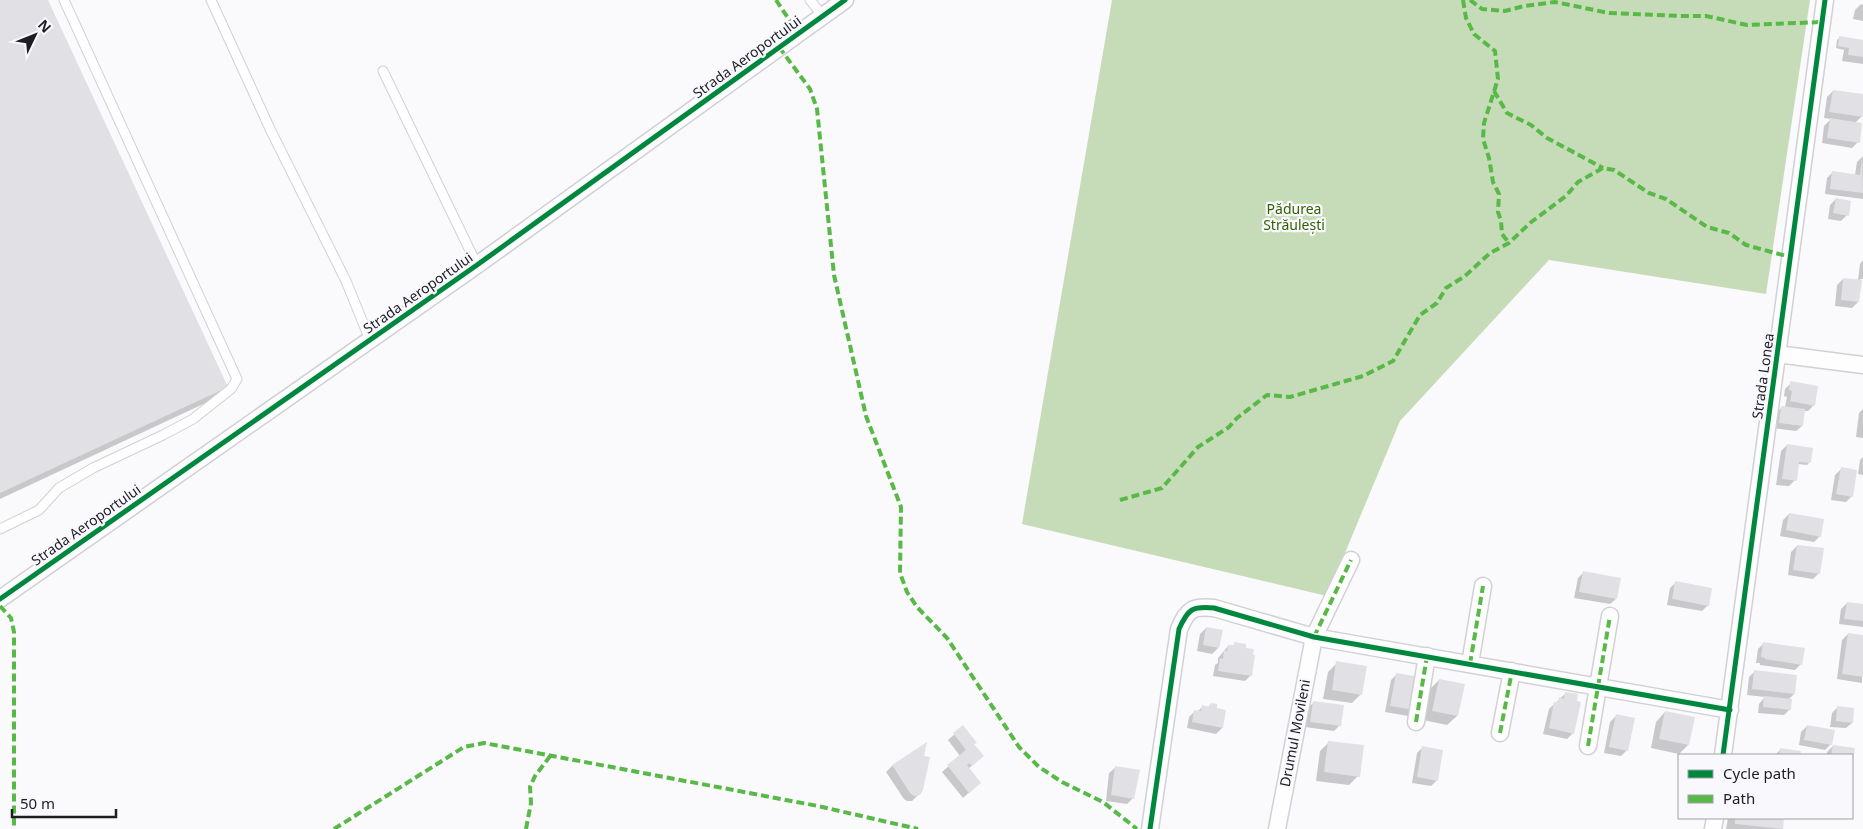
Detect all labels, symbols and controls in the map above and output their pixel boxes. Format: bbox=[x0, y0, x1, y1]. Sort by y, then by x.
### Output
north arrow bbox=[10, 10, 60, 60]
street label: Strada Aeroportului bbox=[689, 11, 805, 102]
text: N bbox=[34, 15, 56, 36]
park label: Pădurea Străulești bbox=[1263, 199, 1325, 234]
street label: Strada Aeroportului bbox=[359, 248, 476, 338]
street label: Strada Lonea bbox=[1747, 332, 1778, 420]
street label: Strada Aeroportului bbox=[27, 480, 144, 570]
street label: Drumul Movileni bbox=[1275, 678, 1314, 788]
legend bbox=[1678, 754, 1853, 819]
text: Cycle path bbox=[1723, 763, 1796, 783]
scale bar bbox=[12, 786, 116, 818]
text: Path bbox=[1723, 788, 1755, 808]
text: 50 m bbox=[20, 793, 55, 813]

